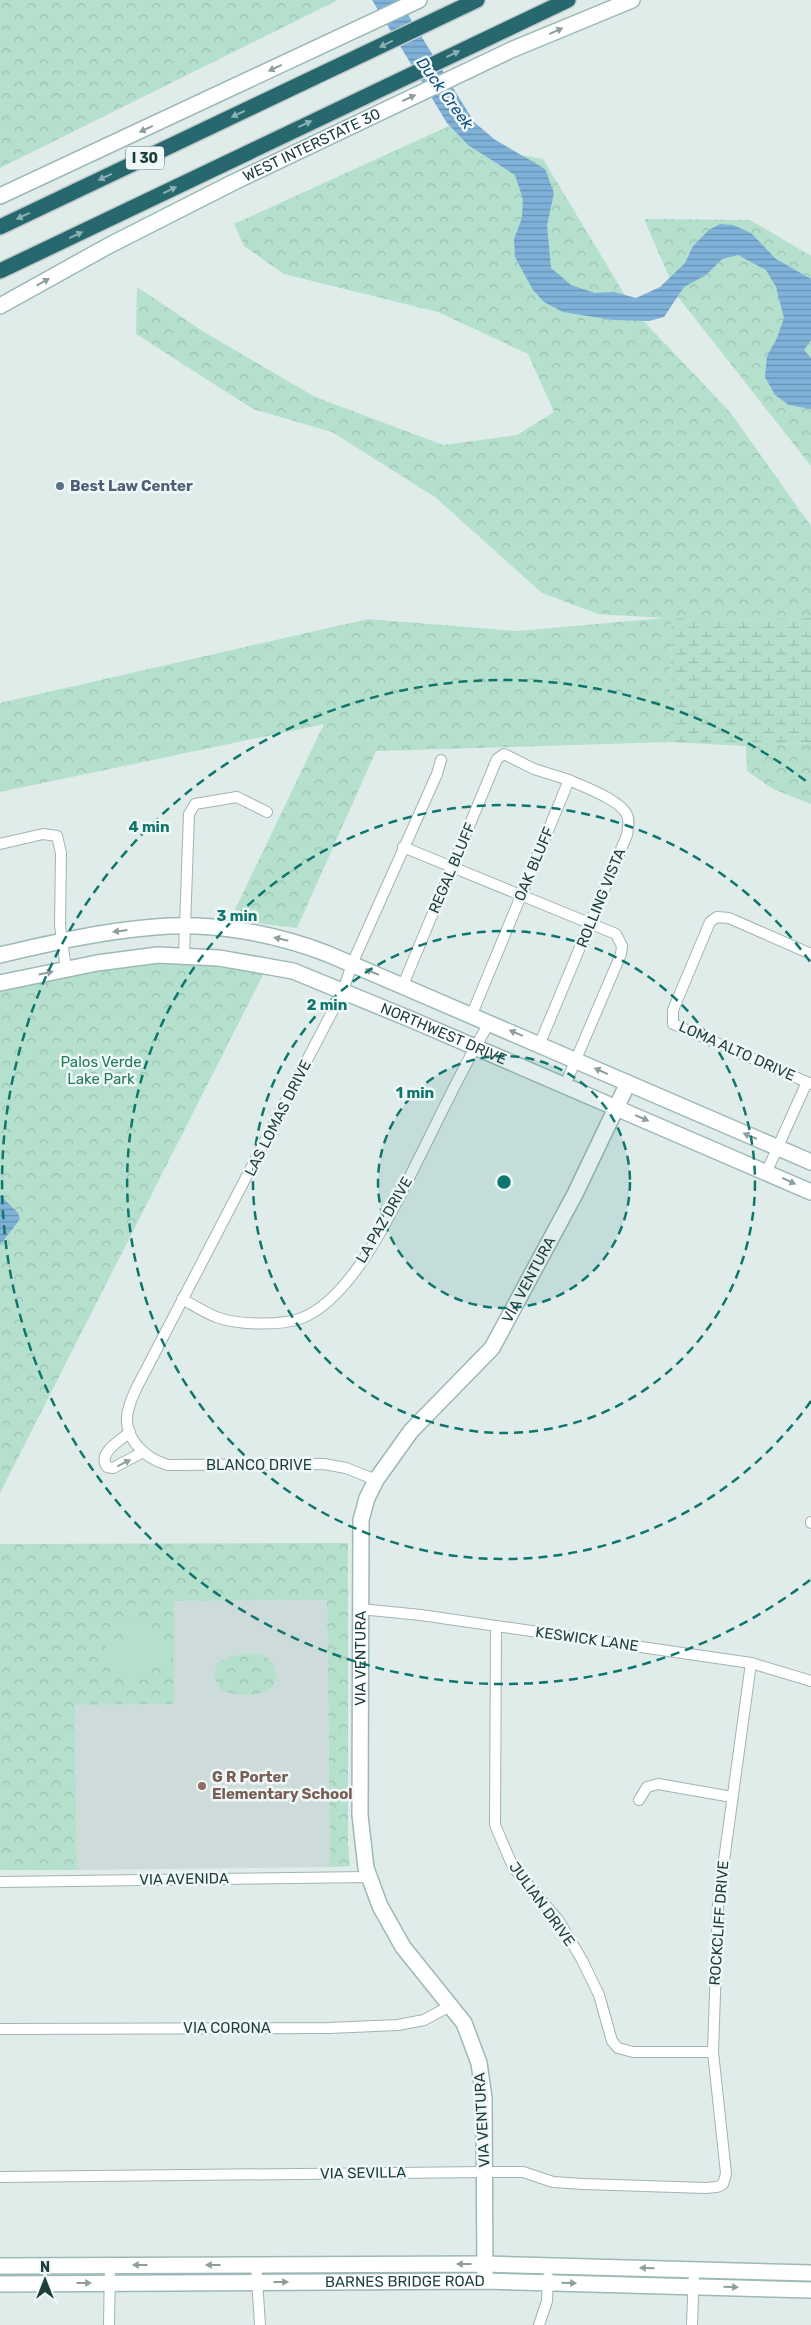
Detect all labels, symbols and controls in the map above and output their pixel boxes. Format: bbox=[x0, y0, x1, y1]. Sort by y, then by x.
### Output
one-way arrow bbox=[549, 26, 563, 34]
one-way arrow bbox=[379, 40, 393, 48]
one-way arrow bbox=[446, 50, 460, 58]
water label: Duck Creek bbox=[413, 53, 478, 133]
one-way arrow bbox=[268, 64, 282, 72]
one-way arrow bbox=[402, 94, 416, 102]
street label: WEST INTERSTATE 30 bbox=[240, 105, 383, 185]
one-way arrow bbox=[231, 110, 245, 118]
one-way arrow bbox=[298, 120, 312, 128]
one-way arrow bbox=[139, 126, 153, 134]
road number: I 30 bbox=[126, 146, 164, 170]
one-way arrow bbox=[98, 173, 112, 181]
one-way arrow bbox=[162, 185, 177, 194]
one-way arrow bbox=[15, 212, 30, 220]
one-way arrow bbox=[69, 231, 83, 239]
one-way arrow bbox=[36, 278, 49, 287]
place label: Best Law Center bbox=[70, 477, 193, 495]
marker: Best Law Center bbox=[54, 480, 66, 492]
text: 4 min bbox=[128, 818, 170, 836]
street label: REGAL BLUFF bbox=[425, 820, 479, 916]
street label: OAK BLUFF bbox=[510, 824, 558, 904]
street label: ROLLING VISTA bbox=[573, 846, 629, 950]
text: 3 min bbox=[217, 907, 257, 925]
one-way arrow bbox=[112, 927, 128, 935]
one-way arrow bbox=[274, 935, 289, 943]
one-way arrow bbox=[365, 968, 379, 976]
one-way arrow bbox=[38, 969, 54, 977]
text: 2 min bbox=[307, 996, 347, 1014]
street label: NORTHWEST DRIVE bbox=[378, 999, 509, 1069]
street label: LOMA ALTO DRIVE bbox=[676, 1017, 798, 1085]
one-way arrow bbox=[509, 1028, 523, 1036]
park label: Palos Verde Lake Park bbox=[60, 1053, 142, 1088]
street label: LAS LOMAS DRIVE bbox=[241, 1057, 315, 1179]
one-way arrow bbox=[594, 1066, 608, 1074]
text: 1 min bbox=[396, 1084, 434, 1102]
one-way arrow bbox=[635, 1115, 649, 1123]
one-way arrow bbox=[743, 1131, 757, 1139]
centre of rings bbox=[495, 1173, 513, 1191]
street label: LA PAZ DRIVE bbox=[352, 1174, 416, 1266]
one-way arrow bbox=[782, 1178, 796, 1186]
street label: VIA VENTURA bbox=[498, 1234, 559, 1326]
street label: BLANCO DRIVE bbox=[206, 1456, 312, 1474]
one-way arrow bbox=[116, 1458, 131, 1467]
street label: VIA VENTURA bbox=[351, 1611, 370, 1706]
street label: KESWICK LANE bbox=[534, 1623, 640, 1655]
place label: G R Porter Elementary School bbox=[212, 1768, 353, 1803]
marker: G R Porter Elementary School bbox=[196, 1780, 208, 1792]
street label: JULIAN DRIVE bbox=[505, 1858, 579, 1950]
street label: ROCKCLIFF DRIVE bbox=[706, 1860, 732, 1986]
street label: VIA AVENIDA bbox=[139, 1869, 229, 1889]
street label: VIA CORONA bbox=[183, 2019, 271, 2037]
street label: VIA VENTURA bbox=[471, 2072, 493, 2168]
street label: VIA SEVILLA bbox=[320, 2163, 406, 2183]
north arrow bbox=[20, 2255, 70, 2305]
text: N bbox=[40, 2259, 50, 2276]
one-way arrow bbox=[456, 2260, 472, 2268]
one-way arrow bbox=[132, 2261, 148, 2269]
one-way arrow bbox=[205, 2261, 221, 2269]
one-way arrow bbox=[639, 2264, 655, 2272]
street label: BARNES BRIDGE ROAD bbox=[325, 2272, 485, 2291]
one-way arrow bbox=[273, 2278, 289, 2286]
one-way arrow bbox=[76, 2279, 92, 2287]
one-way arrow bbox=[561, 2279, 577, 2287]
one-way arrow bbox=[723, 2283, 739, 2291]

